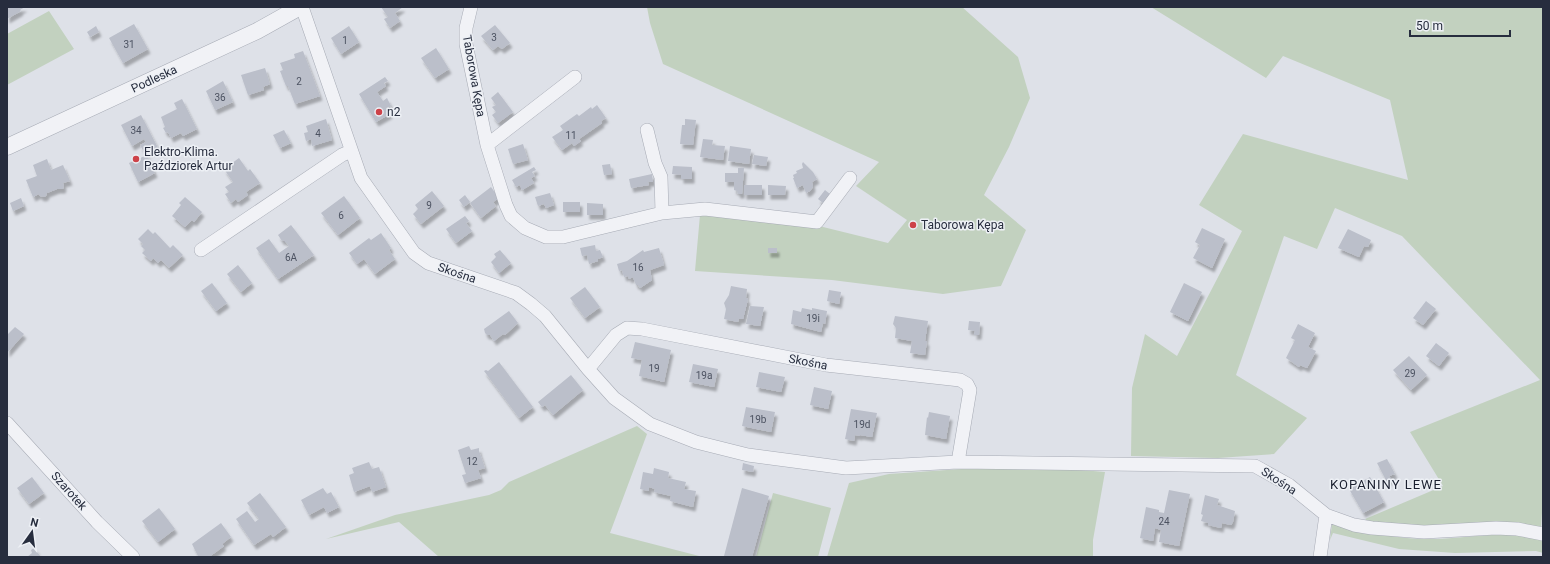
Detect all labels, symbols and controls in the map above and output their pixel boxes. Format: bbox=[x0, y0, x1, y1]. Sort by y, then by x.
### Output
scale bar bbox=[1410, 12, 1510, 38]
text: 50 m bbox=[1416, 19, 1443, 33]
house number: 3 bbox=[491, 32, 497, 43]
street label: Taborowa Kępa bbox=[460, 34, 488, 118]
house number: 1 bbox=[342, 35, 348, 46]
house number: 31 bbox=[123, 39, 135, 50]
street label: Podleska bbox=[129, 62, 179, 96]
house number: 2 bbox=[296, 76, 302, 87]
house number: 36 bbox=[214, 92, 226, 103]
place label: n2 bbox=[387, 105, 401, 119]
marker: n2 bbox=[374, 107, 384, 117]
house number: 34 bbox=[130, 125, 142, 136]
house number: 4 bbox=[315, 128, 321, 139]
house number: 11 bbox=[565, 130, 577, 141]
place label: Elektro-Klima. Paździorek Artur bbox=[144, 145, 233, 173]
marker: Elektro-Klima. Paździorek Artur bbox=[131, 154, 141, 164]
house number: 9 bbox=[426, 200, 432, 211]
house number: 6 bbox=[338, 210, 344, 221]
place label: Taborowa Kępa bbox=[921, 218, 1004, 232]
marker: Taborowa Kępa bbox=[908, 220, 918, 230]
house number: 6A bbox=[285, 252, 298, 263]
street label: Skośna bbox=[436, 260, 478, 286]
house number: 16 bbox=[632, 262, 644, 273]
house number: 19i bbox=[806, 313, 820, 324]
street label: Skośna bbox=[787, 351, 829, 373]
house number: 19 bbox=[648, 363, 660, 374]
house number: 29 bbox=[1404, 368, 1416, 379]
house number: 19a bbox=[696, 370, 712, 381]
house number: 19b bbox=[750, 414, 767, 425]
house number: 19d bbox=[854, 419, 870, 430]
house number: 12 bbox=[466, 456, 478, 467]
street label: Skośna bbox=[1259, 464, 1299, 498]
street label: Szarotek bbox=[48, 469, 90, 514]
district label: KOPANINY LEWE bbox=[1330, 477, 1442, 492]
north arrow bbox=[12, 512, 52, 552]
text: N bbox=[29, 516, 40, 530]
house number: 24 bbox=[1158, 516, 1170, 527]

